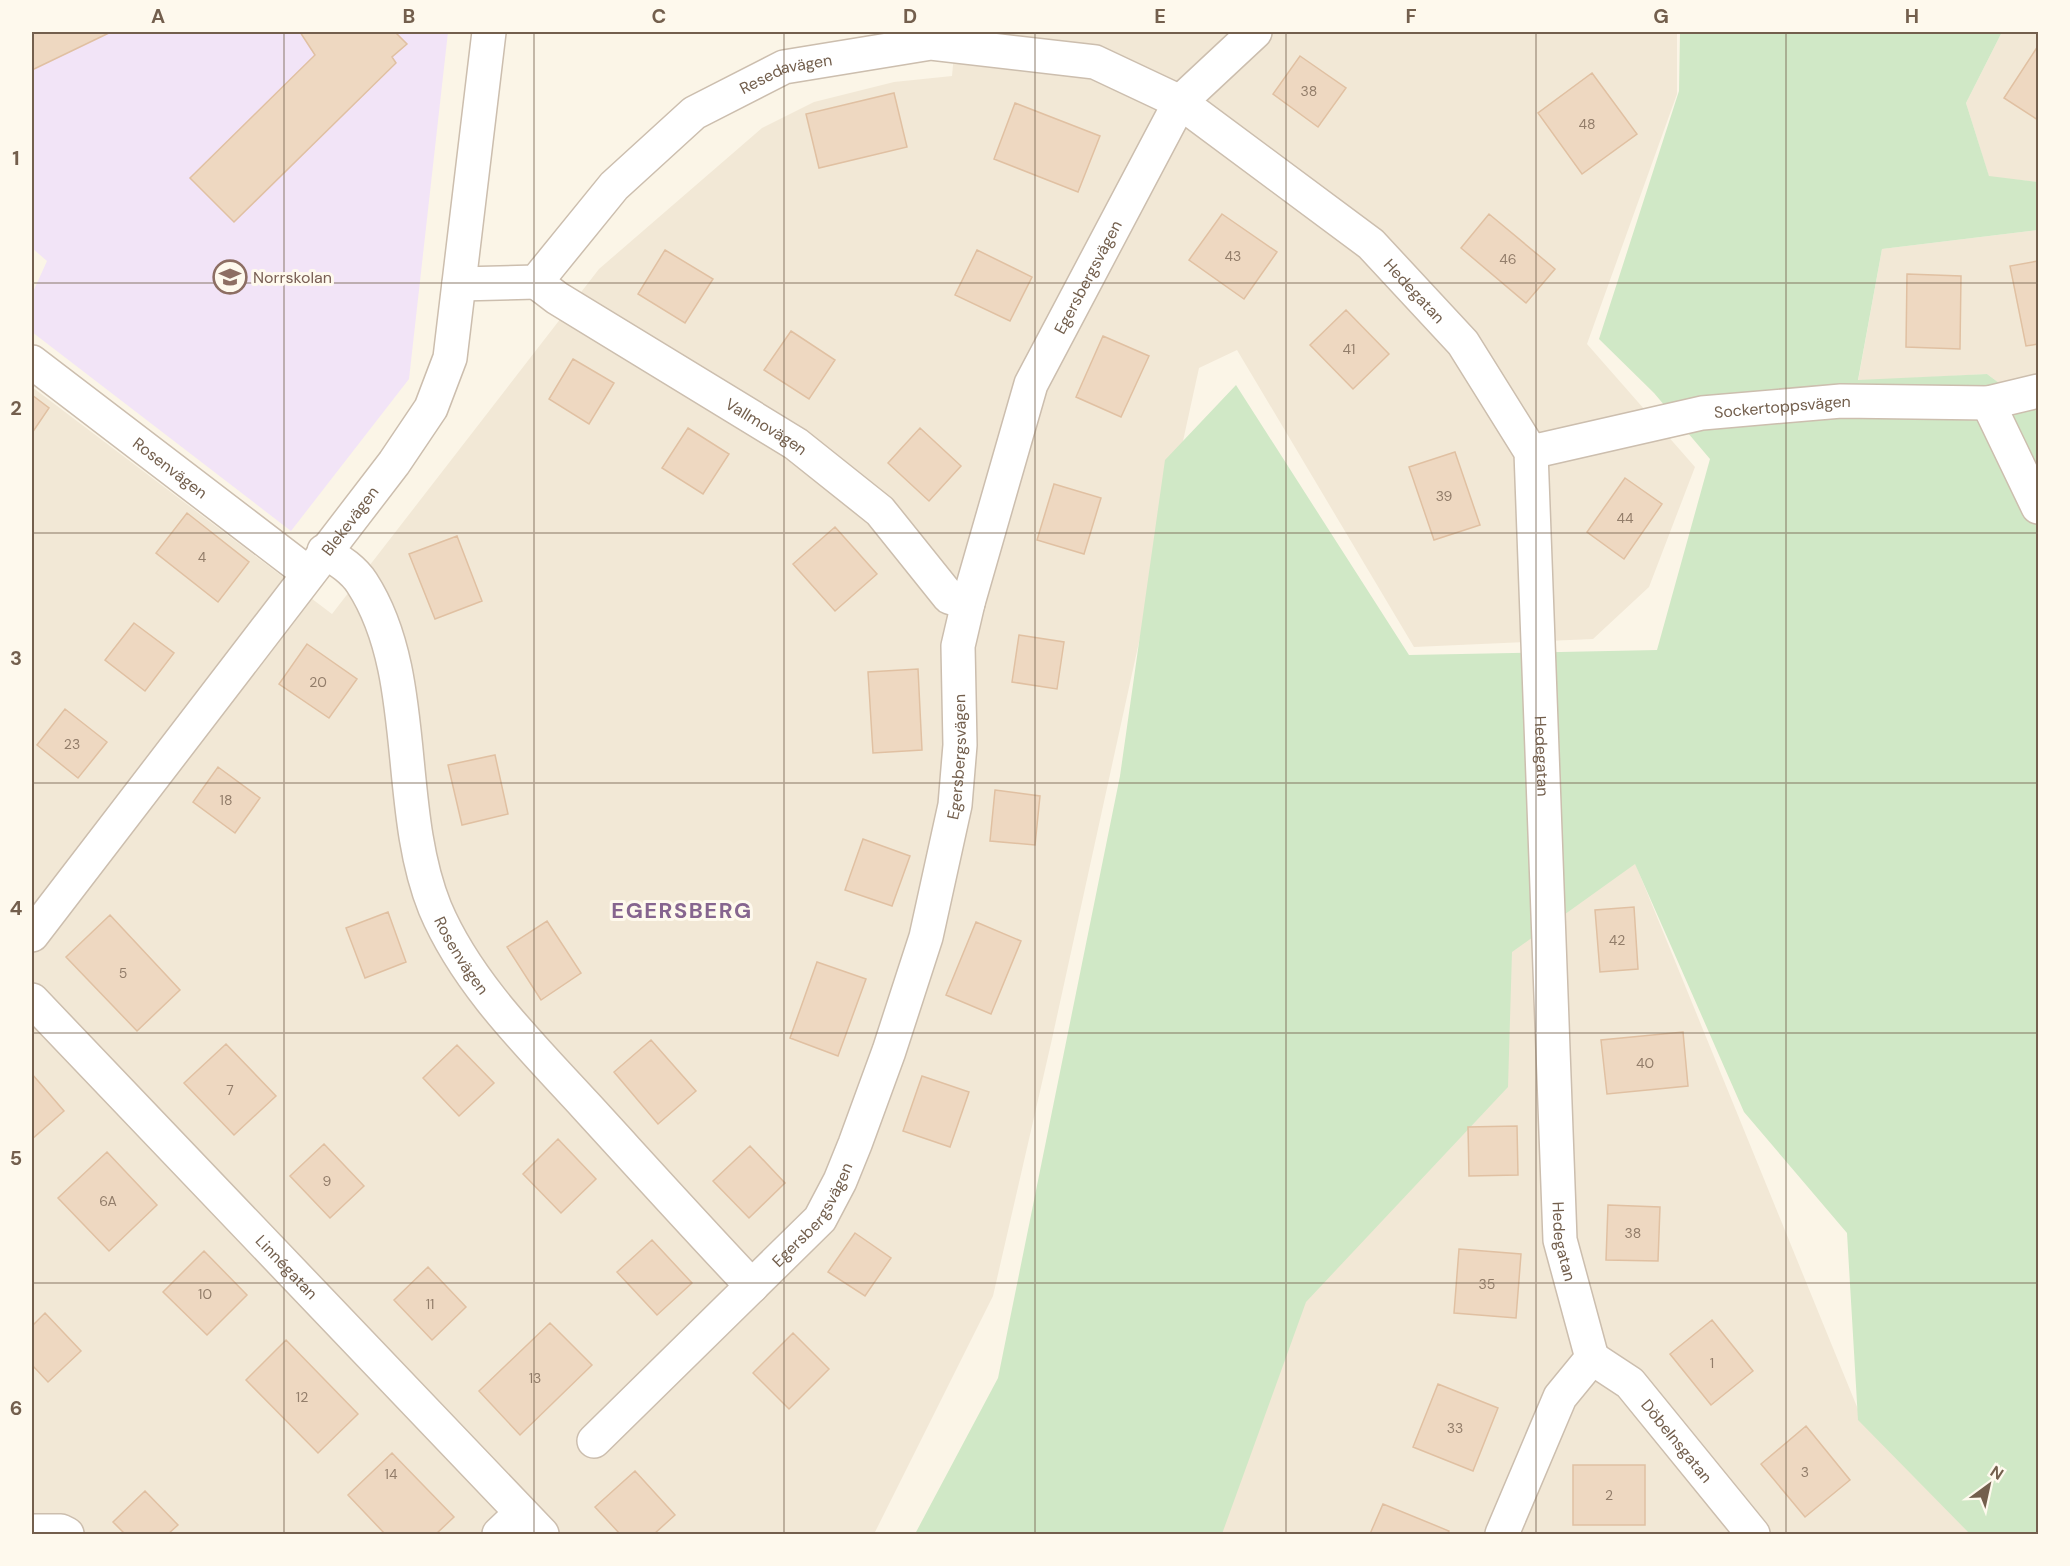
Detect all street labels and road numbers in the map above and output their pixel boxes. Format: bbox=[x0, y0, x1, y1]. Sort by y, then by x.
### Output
street label: Resedavägen bbox=[736, 49, 834, 99]
street label: Egersbergsvägen bbox=[1049, 216, 1126, 337]
street label: Hedegatan bbox=[1379, 254, 1450, 328]
street label: Sockertoppsvägen bbox=[1713, 390, 1851, 422]
street label: Vallmovägen bbox=[722, 393, 812, 460]
street label: Rosenvägen bbox=[129, 433, 212, 503]
street label: Blekevägen bbox=[316, 482, 383, 560]
street label: Egersbergsvägen bbox=[942, 694, 971, 821]
street label: Hedegatan bbox=[1530, 715, 1554, 797]
street label: Rosenvägen bbox=[430, 913, 494, 999]
street label: Egersbergsvägen bbox=[767, 1159, 857, 1271]
street label: Hedegatan bbox=[1548, 1201, 1581, 1283]
street label: Linnégatan bbox=[251, 1230, 323, 1304]
street label: Döbelnsgatan bbox=[1637, 1395, 1717, 1487]

